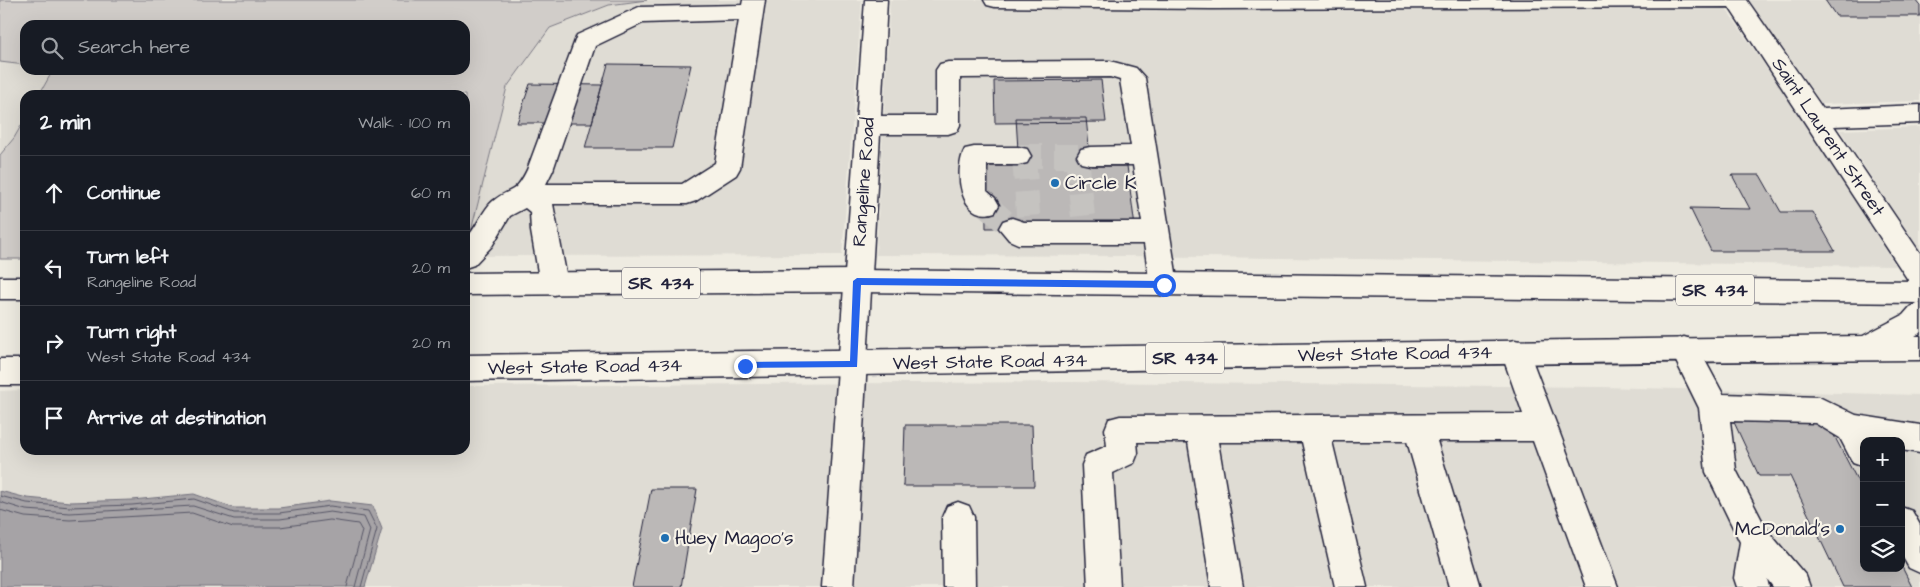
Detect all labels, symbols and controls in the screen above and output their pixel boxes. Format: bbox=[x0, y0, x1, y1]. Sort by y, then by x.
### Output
search box bbox=[20, 20, 470, 75]
icon: search bbox=[38, 34, 66, 62]
text: Search here bbox=[78, 34, 190, 61]
street label: Saint Laurent Street bbox=[1765, 52, 1891, 222]
text: 2 min bbox=[40, 108, 90, 137]
text: Walk · 100 m bbox=[358, 112, 450, 134]
street label: Rangeline Road bbox=[846, 116, 883, 248]
place label: Circle K bbox=[1065, 170, 1137, 197]
marker: Circle K bbox=[1049, 177, 1061, 189]
icon: ahead bbox=[40, 179, 68, 207]
text: Continue bbox=[87, 180, 161, 207]
text: 60 m bbox=[411, 182, 450, 204]
text: Turn left bbox=[87, 244, 168, 271]
icon: left bbox=[40, 254, 68, 282]
text: 20 m bbox=[412, 257, 450, 279]
road number: SR 434 bbox=[622, 268, 700, 298]
text: Rangeline Road bbox=[87, 271, 196, 293]
route start bbox=[1153, 274, 1176, 297]
road number: SR 434 bbox=[1676, 274, 1754, 306]
text: Turn right bbox=[87, 319, 176, 346]
icon: right bbox=[40, 329, 68, 357]
text: 20 m bbox=[412, 332, 450, 354]
street label: West State Road 434 bbox=[1297, 339, 1493, 369]
road number: SR 434 bbox=[1146, 342, 1224, 373]
text: West State Road 434 bbox=[87, 346, 251, 368]
street label: West State Road 434 bbox=[892, 347, 1088, 377]
street label: West State Road 434 bbox=[487, 352, 683, 382]
route end bbox=[734, 355, 757, 378]
icon: arrive bbox=[40, 404, 68, 432]
text: Arrive at destination bbox=[87, 405, 266, 432]
map controls bbox=[1860, 437, 1905, 572]
button: + bbox=[1860, 437, 1905, 482]
button: − bbox=[1860, 482, 1905, 527]
place label: McDonald's bbox=[1735, 516, 1830, 543]
marker: McDonald's bbox=[1834, 523, 1846, 535]
place label: Huey Magoo's bbox=[675, 525, 794, 553]
button: layers bbox=[1860, 527, 1905, 572]
marker: Huey Magoo's bbox=[659, 532, 671, 544]

